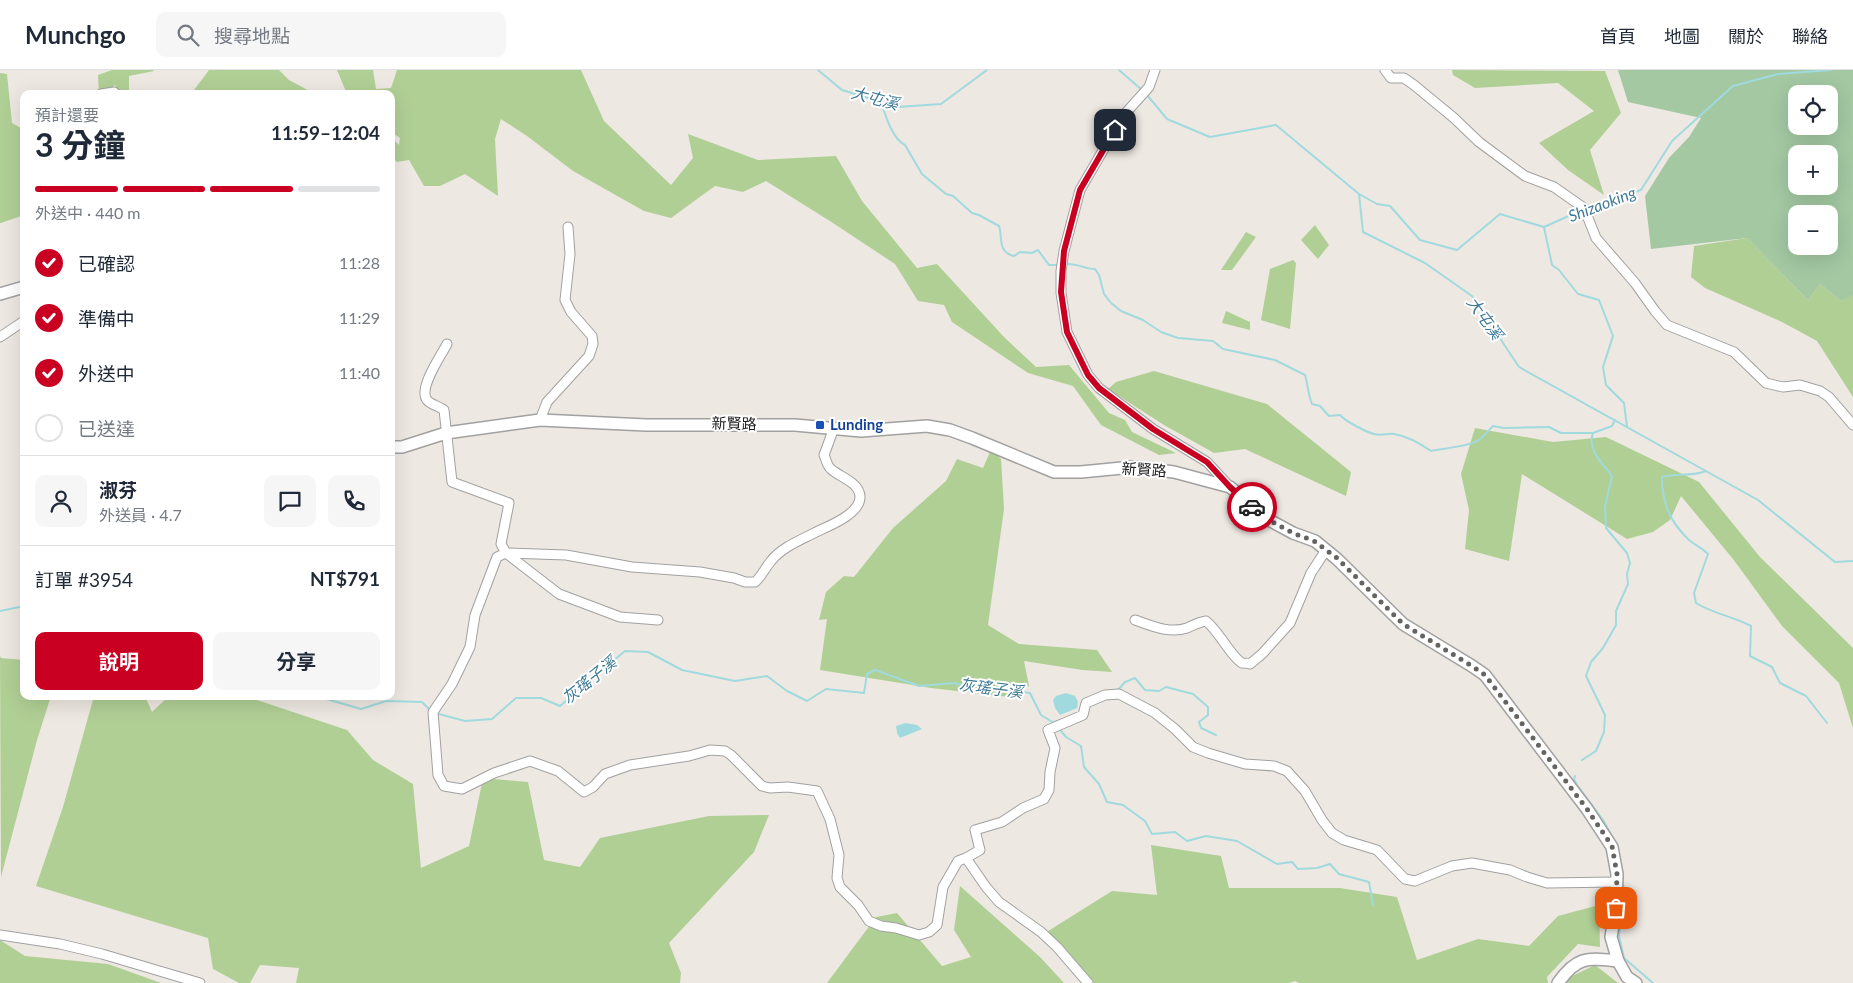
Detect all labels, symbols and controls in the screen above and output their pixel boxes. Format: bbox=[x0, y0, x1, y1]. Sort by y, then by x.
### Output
search box bbox=[156, 12, 506, 57]
text: Munchgo bbox=[25, 20, 126, 49]
icon: search bbox=[174, 21, 202, 49]
text: 搜尋地點 bbox=[214, 24, 290, 47]
text: 首頁 bbox=[1600, 25, 1636, 47]
text: 地圖 bbox=[1664, 25, 1700, 47]
text: 關於 bbox=[1728, 25, 1764, 47]
text: 聯絡 bbox=[1792, 25, 1828, 47]
water label: 大屯溪 bbox=[849, 82, 903, 113]
map controls bbox=[1788, 85, 1838, 255]
button: locate bbox=[1788, 85, 1838, 135]
text: 預計還要 bbox=[35, 105, 99, 124]
pin bbox=[1094, 109, 1136, 151]
icon: home bbox=[1101, 116, 1129, 144]
text: 11:59–12:04 bbox=[271, 121, 380, 144]
text: 3 分鐘 bbox=[35, 125, 125, 164]
button: + bbox=[1788, 145, 1838, 195]
water label: Shizaoking bbox=[1565, 182, 1638, 225]
text: 外送中 · 440 m bbox=[35, 203, 140, 222]
button: − bbox=[1788, 205, 1838, 255]
icon: check bbox=[35, 249, 63, 277]
text: 已確認 bbox=[78, 252, 135, 275]
text: 11:28 bbox=[339, 253, 380, 272]
water label: 大屯溪 bbox=[1464, 293, 1508, 344]
icon: check bbox=[35, 304, 63, 332]
text: 準備中 bbox=[78, 307, 135, 330]
text: 11:29 bbox=[339, 308, 380, 327]
icon: check bbox=[35, 359, 63, 387]
text: 外送中 bbox=[78, 362, 135, 385]
text: 11:40 bbox=[339, 363, 380, 382]
street label: 新賢路 bbox=[711, 414, 757, 432]
place label: Lunding bbox=[830, 415, 883, 433]
text: 已送達 bbox=[78, 417, 135, 440]
marker: Lunding bbox=[814, 419, 826, 431]
street label: 新賢路 bbox=[1121, 458, 1167, 480]
button: person bbox=[35, 475, 87, 527]
button: chat bbox=[264, 475, 316, 527]
button: phone bbox=[328, 475, 380, 527]
text: 淑芬 bbox=[99, 478, 137, 501]
courier bbox=[1227, 482, 1277, 532]
icon: car bbox=[1238, 493, 1266, 521]
text: 外送員 · 4.7 bbox=[99, 505, 182, 524]
text: NT$791 bbox=[310, 567, 380, 590]
text: 訂單 #3954 bbox=[35, 568, 133, 591]
button: 說明 bbox=[35, 632, 203, 690]
button: 分享 bbox=[213, 632, 380, 690]
water label: 灰瑤子溪 bbox=[558, 651, 621, 707]
water label: 灰瑤子溪 bbox=[958, 674, 1026, 701]
pin bbox=[1595, 887, 1637, 929]
icon: bag bbox=[1602, 894, 1630, 922]

